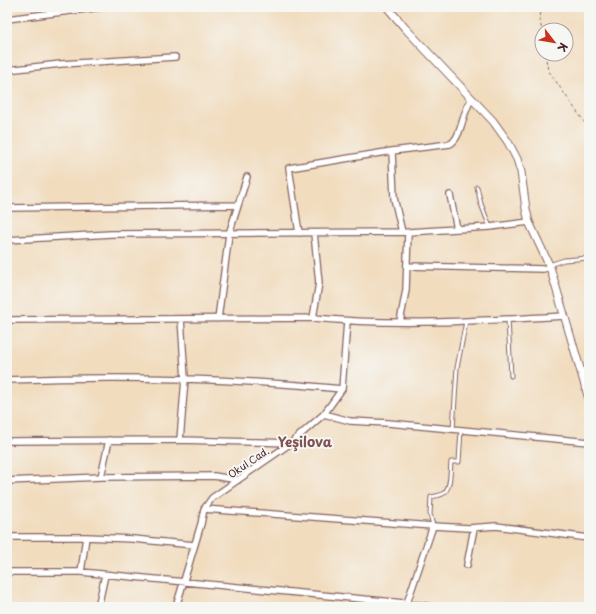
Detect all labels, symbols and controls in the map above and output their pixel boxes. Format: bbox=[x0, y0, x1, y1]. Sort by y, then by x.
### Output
north arrow bbox=[534, 22, 574, 62]
text: K bbox=[554, 40, 572, 55]
district label: Yeşilova bbox=[278, 431, 333, 452]
street label: Okul Cad. bbox=[224, 443, 272, 481]

